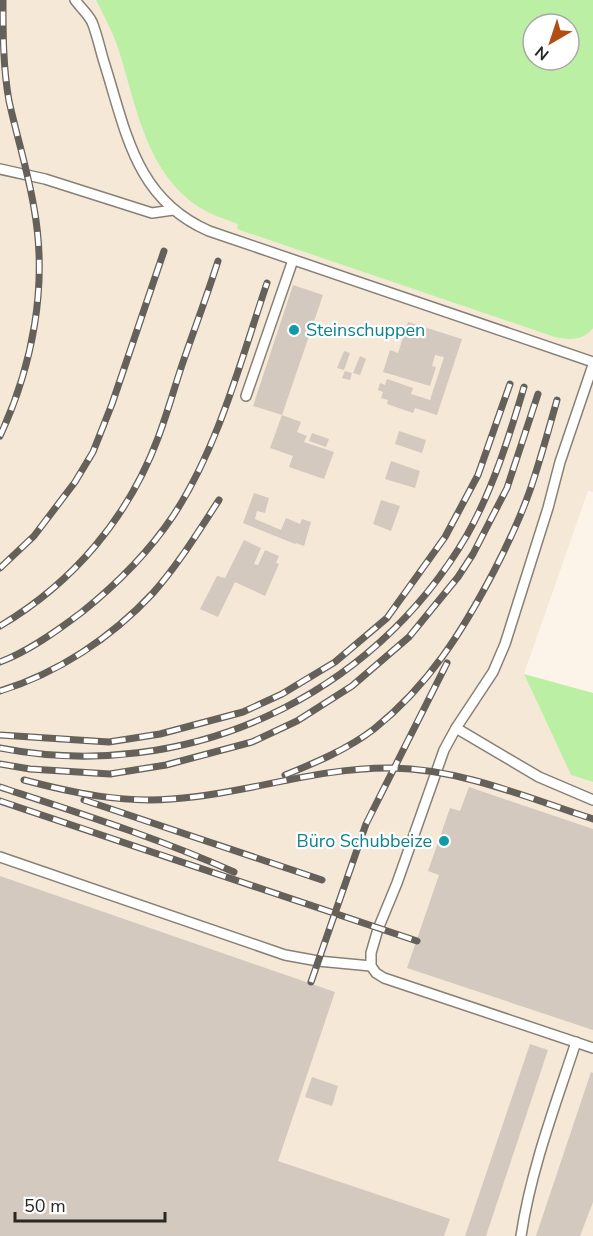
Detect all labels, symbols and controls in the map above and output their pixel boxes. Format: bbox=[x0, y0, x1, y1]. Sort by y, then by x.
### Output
north arrow bbox=[521, 12, 581, 72]
text: N bbox=[531, 41, 554, 65]
place label: Steinschuppen bbox=[306, 318, 425, 342]
marker: Steinschuppen bbox=[287, 323, 301, 337]
place label: Büro Schubbeize bbox=[297, 829, 432, 853]
marker: Büro Schubbeize bbox=[437, 834, 451, 848]
scale bar bbox=[15, 1185, 165, 1223]
text: 50 m bbox=[24, 1194, 66, 1218]

